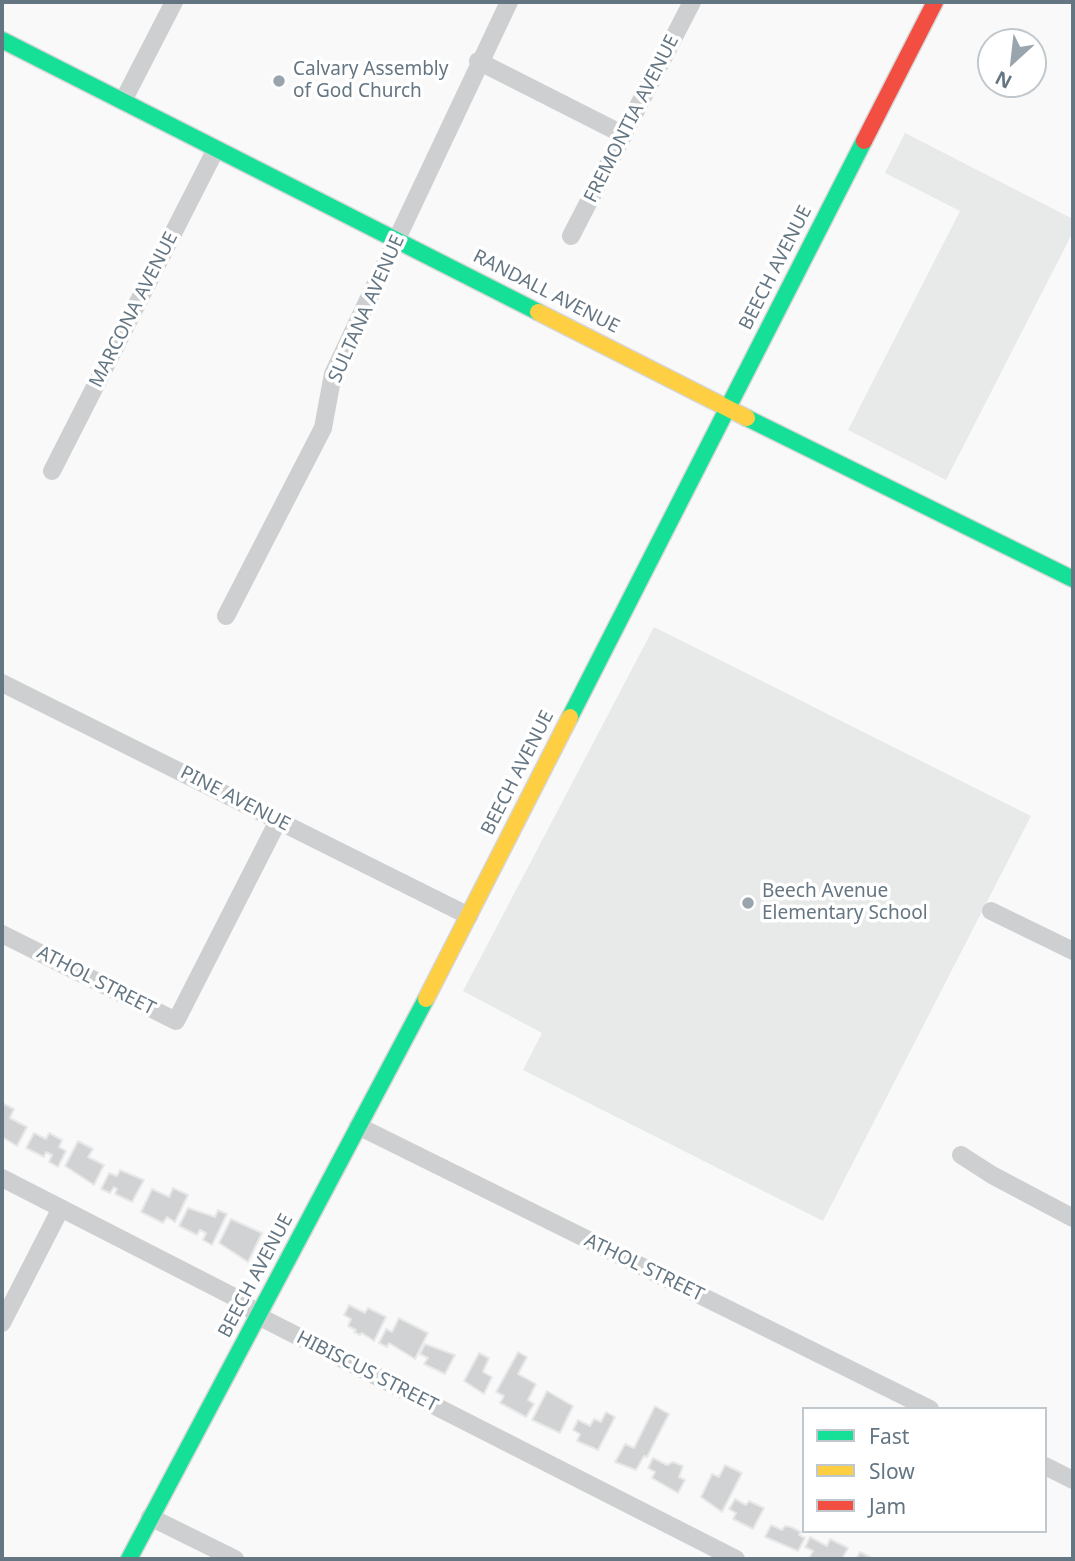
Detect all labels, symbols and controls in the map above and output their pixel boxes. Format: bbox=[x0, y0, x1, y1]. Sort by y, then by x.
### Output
north arrow bbox=[977, 28, 1047, 98]
street label: FREMONTIA AVENUE bbox=[580, 31, 684, 207]
place label: Calvary Assembly of God Church bbox=[293, 59, 448, 103]
text: N bbox=[991, 65, 1016, 95]
marker: Calvary Assembly of God Church bbox=[271, 73, 287, 89]
street label: BEECH AVENUE bbox=[735, 202, 817, 334]
street label: MARCONA AVENUE bbox=[85, 228, 183, 392]
street label: SULTANA AVENUE bbox=[324, 232, 410, 386]
street label: RANDALL AVENUE bbox=[469, 245, 623, 339]
street label: BEECH AVENUE bbox=[477, 707, 559, 839]
street label: PINE AVENUE bbox=[176, 762, 294, 836]
place label: Beech Avenue Elementary School bbox=[762, 881, 928, 925]
marker: Beech Avenue Elementary School bbox=[740, 895, 756, 911]
street label: ATHOL STREET bbox=[33, 941, 159, 1021]
street label: BEECH AVENUE bbox=[214, 1210, 298, 1342]
street label: ATHOL STREET bbox=[581, 1229, 707, 1307]
street label: HIBISCUS STREET bbox=[293, 1327, 441, 1417]
legend bbox=[802, 1407, 1047, 1533]
text: Fast bbox=[869, 1422, 909, 1450]
text: Slow bbox=[869, 1457, 915, 1485]
text: Jam bbox=[869, 1492, 906, 1520]

